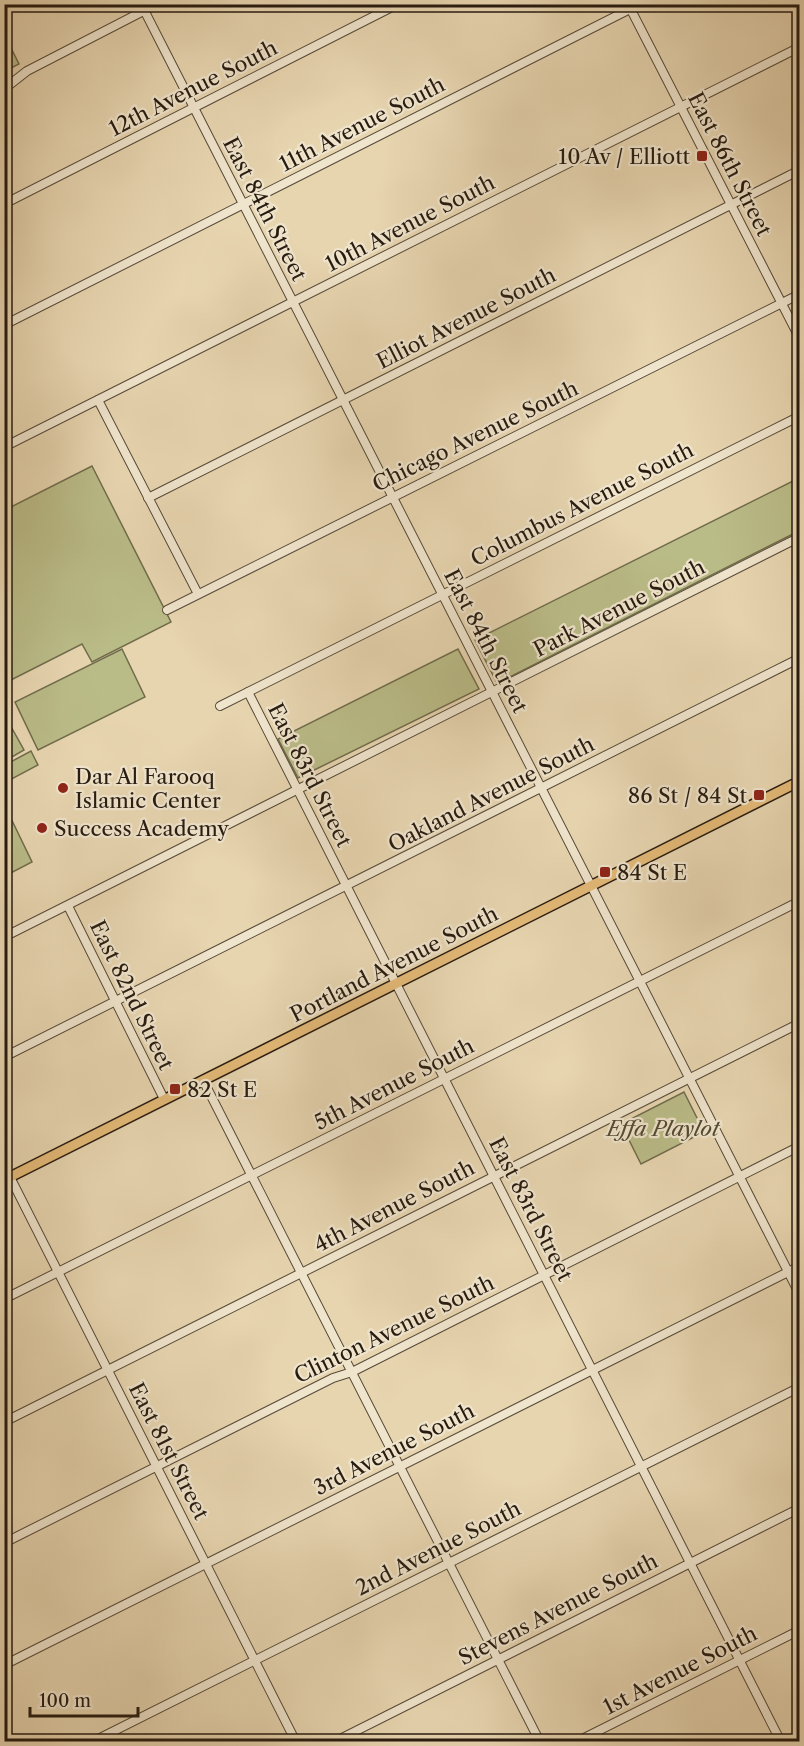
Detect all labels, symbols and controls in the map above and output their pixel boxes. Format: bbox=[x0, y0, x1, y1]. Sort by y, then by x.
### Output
street label: 12th Avenue South bbox=[105, 35, 281, 141]
street label: 11th Avenue South bbox=[275, 72, 449, 176]
street label: East 86th Street bbox=[683, 88, 777, 241]
street label: East 84th Street bbox=[218, 133, 312, 286]
place label: 10 Av / Elliott bbox=[558, 144, 691, 169]
marker: 10 Av / Elliott bbox=[695, 149, 709, 163]
street label: 10th Avenue South bbox=[321, 169, 499, 277]
street label: Elliot Avenue South bbox=[372, 262, 560, 374]
street label: Chicago Avenue South bbox=[368, 375, 582, 497]
street label: Columbus Avenue South bbox=[467, 437, 697, 571]
street label: Park Avenue South bbox=[529, 554, 709, 662]
street label: East 84th Street bbox=[439, 565, 533, 718]
street label: East 83rd Street bbox=[263, 699, 357, 852]
street label: Oakland Avenue South bbox=[384, 731, 598, 857]
place label: Dar Al Farooq Islamic Center bbox=[75, 764, 221, 813]
marker: Dar Al Farooq Islamic Center bbox=[56, 781, 70, 795]
place label: 86 St / 84 St bbox=[628, 783, 748, 808]
marker: 86 St / 84 St bbox=[752, 788, 766, 802]
place label: Success Academy bbox=[54, 816, 229, 841]
marker: Success Academy bbox=[35, 821, 49, 835]
place label: 84 St E bbox=[617, 860, 687, 885]
marker: 84 St E bbox=[598, 865, 612, 879]
street label: Portland Avenue South bbox=[286, 901, 502, 1027]
street label: East 82nd Street bbox=[85, 916, 179, 1074]
street label: 5th Avenue South bbox=[310, 1033, 478, 1135]
place label: 82 St E bbox=[187, 1077, 257, 1102]
marker: 82 St E bbox=[168, 1082, 182, 1096]
park label: Effa Playlot bbox=[605, 1116, 721, 1141]
street label: East 83rd Street bbox=[484, 1133, 578, 1286]
street label: 4th Avenue South bbox=[310, 1155, 478, 1257]
street label: Clinton Avenue South bbox=[290, 1270, 498, 1388]
street label: East 81st Street bbox=[124, 1378, 215, 1524]
street label: 3rd Avenue South bbox=[310, 1398, 478, 1500]
street label: 2nd Avenue South bbox=[351, 1496, 525, 1600]
street label: Stevens Avenue South bbox=[454, 1548, 662, 1670]
street label: 1st Avenue South bbox=[599, 1620, 761, 1720]
scale bar bbox=[30, 1680, 138, 1718]
text: 100 m bbox=[39, 1690, 91, 1712]

